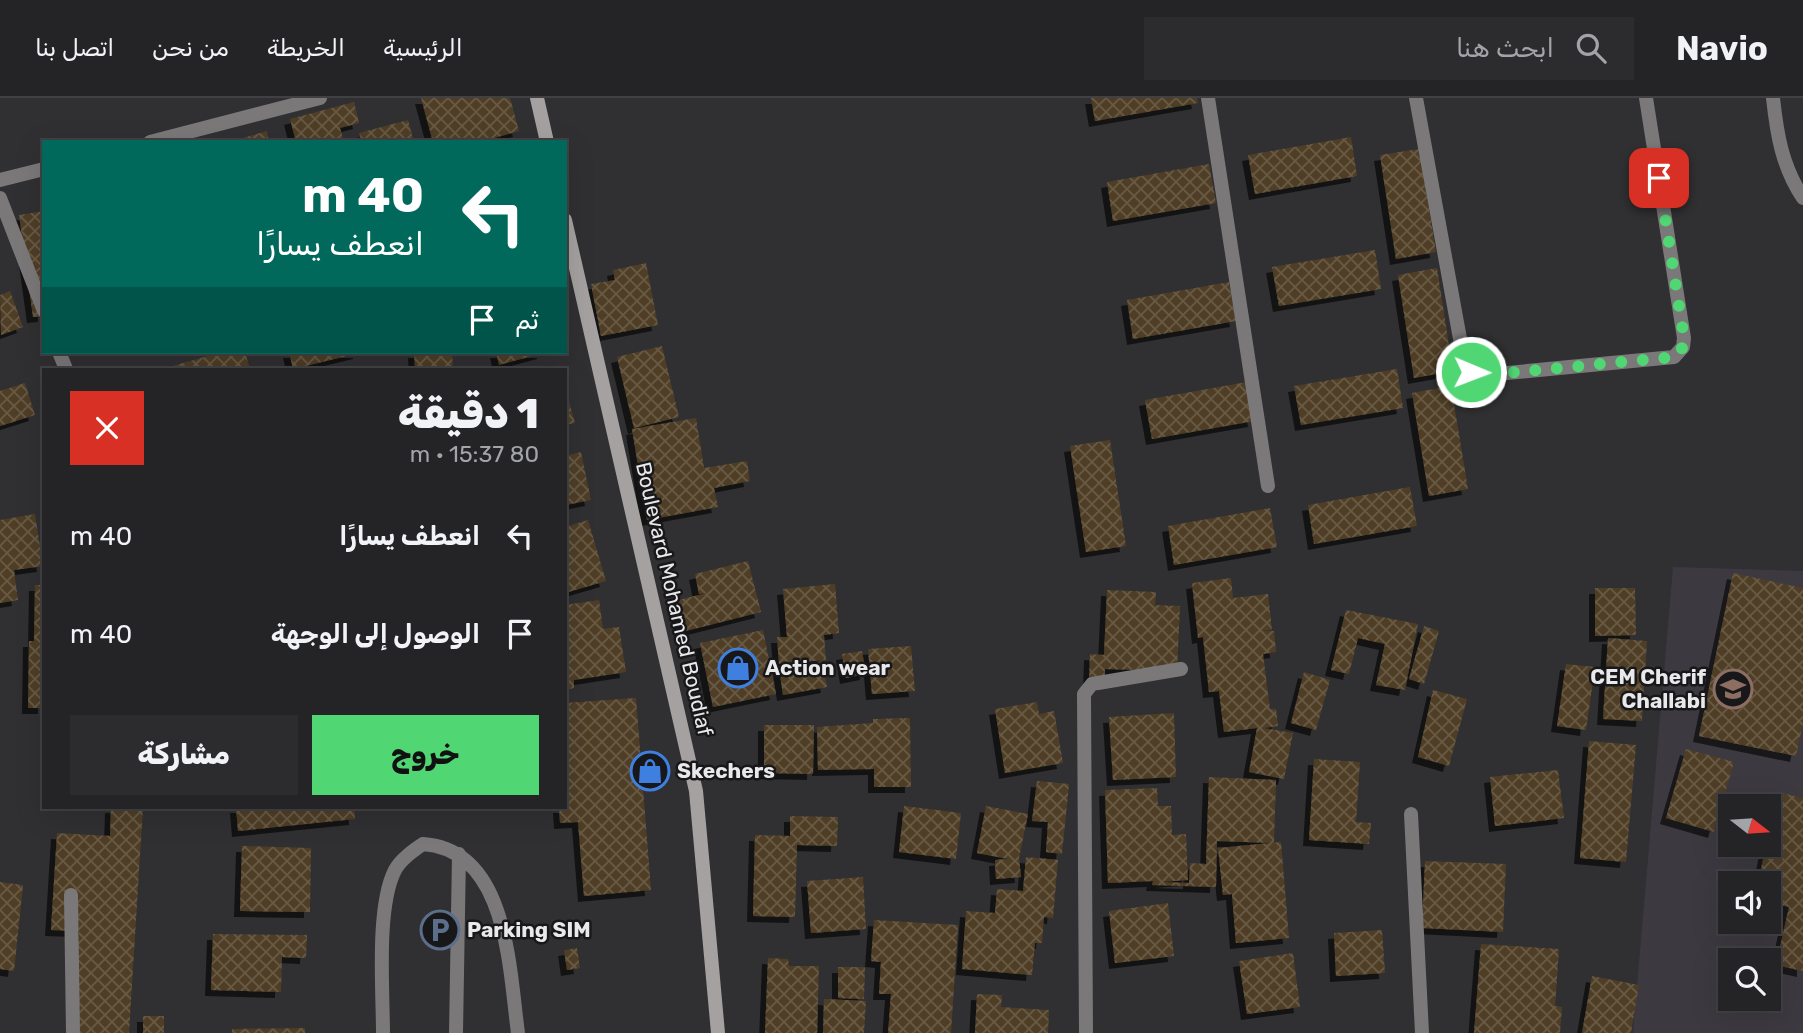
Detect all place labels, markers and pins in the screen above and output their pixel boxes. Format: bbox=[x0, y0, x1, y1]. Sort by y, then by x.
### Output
pin bbox=[1629, 148, 1689, 208]
shop icon: Action wear bbox=[717, 647, 759, 689]
place label: Action wear bbox=[765, 655, 891, 680]
place label: CEM Cherif Challabi bbox=[1590, 664, 1707, 713]
school or university icon: CEM Cherif Challabi bbox=[1712, 668, 1754, 710]
shop icon: Skechers bbox=[629, 750, 671, 792]
place label: Skechers bbox=[677, 758, 775, 783]
parking icon: Parking SIM bbox=[419, 909, 461, 951]
place label: Parking SIM bbox=[467, 917, 591, 942]

